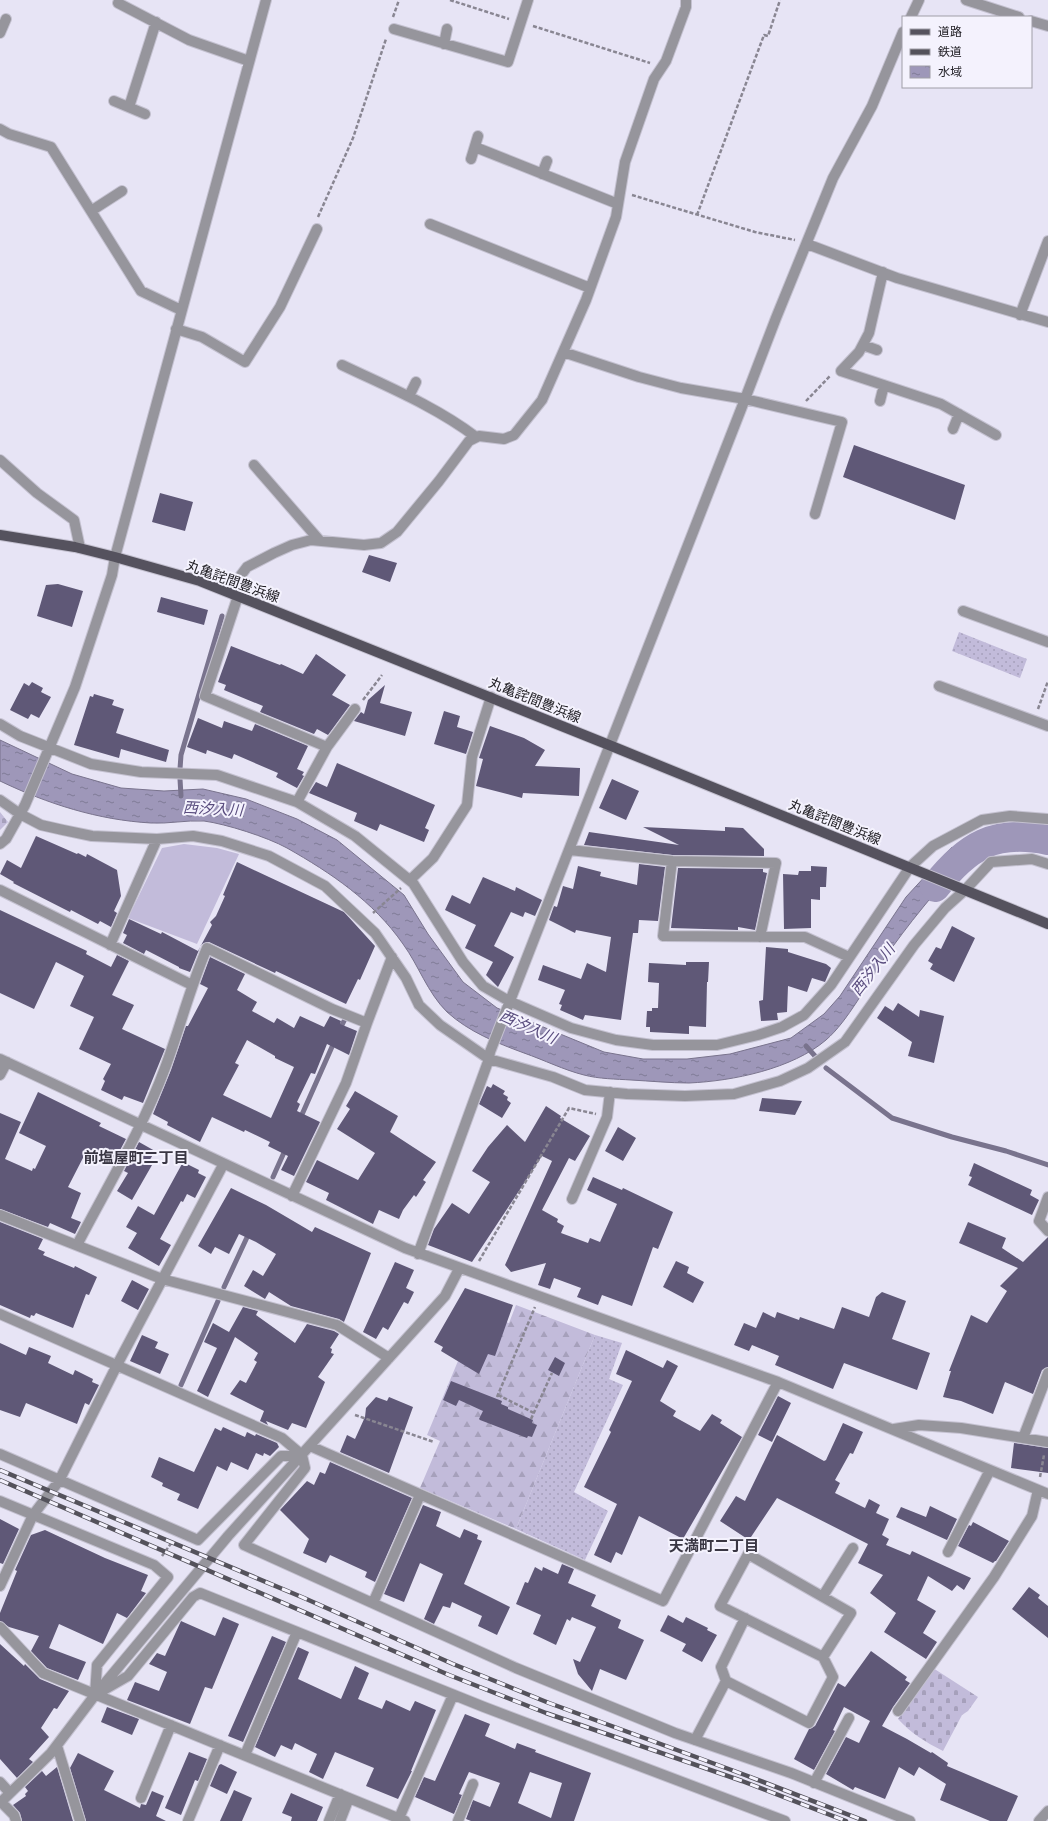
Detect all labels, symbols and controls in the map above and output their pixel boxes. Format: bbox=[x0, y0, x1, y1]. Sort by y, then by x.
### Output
legend bbox=[902, 16, 1032, 88]
text: 道路 bbox=[938, 24, 962, 39]
text: 鉄道 bbox=[938, 44, 962, 59]
text: 水域 bbox=[938, 64, 962, 79]
street label: 丸亀詫間豊浜線 bbox=[184, 556, 282, 605]
street label: 丸亀詫間豊浜線 bbox=[487, 673, 584, 726]
street label: 丸亀詫間豊浜線 bbox=[787, 795, 884, 848]
water label: 西汐入川 bbox=[183, 797, 245, 820]
water label: 西汐入川 bbox=[847, 939, 900, 999]
water label: 西汐入川 bbox=[497, 1006, 561, 1048]
district label: 前塩屋町二丁目 bbox=[83, 1148, 189, 1167]
district label: 天満町二丁目 bbox=[669, 1536, 759, 1555]

